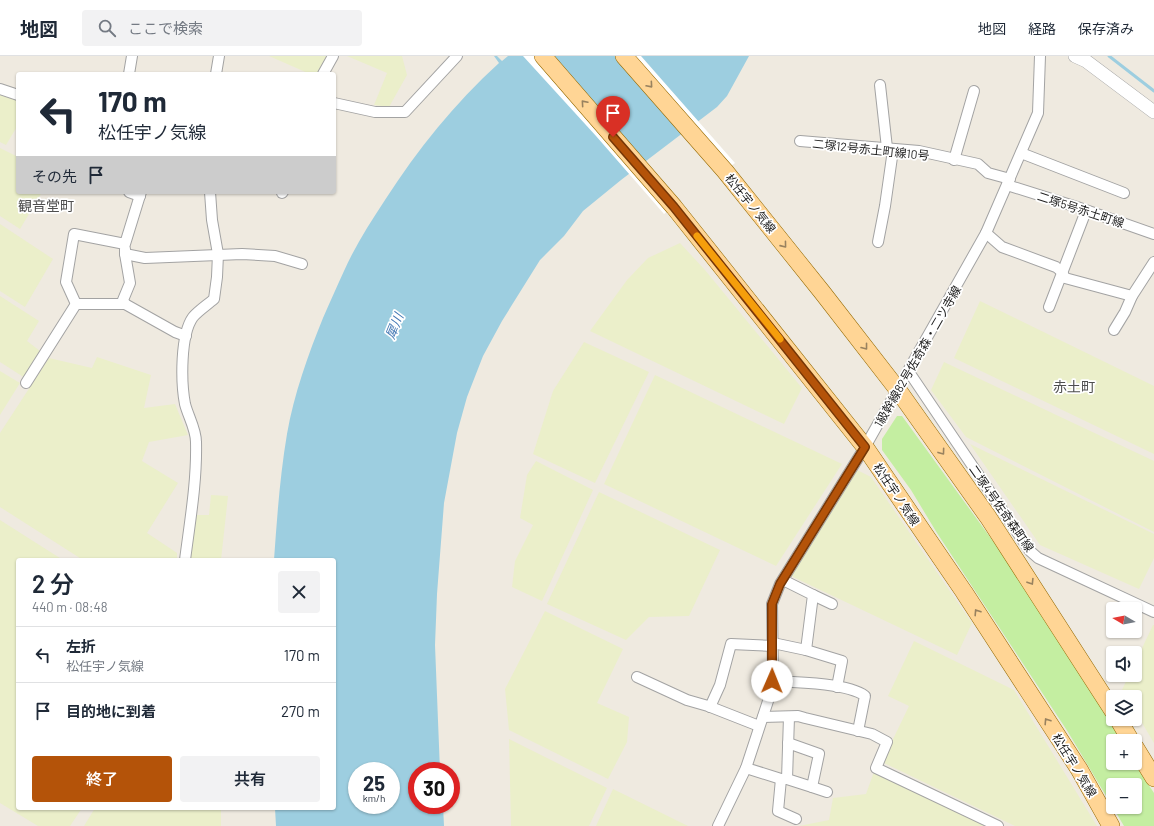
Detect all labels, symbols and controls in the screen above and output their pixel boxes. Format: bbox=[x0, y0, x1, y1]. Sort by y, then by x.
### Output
search box bbox=[82, 10, 362, 46]
text: 地図 bbox=[20, 17, 58, 40]
icon: search bbox=[96, 17, 118, 39]
text: ここで検索 bbox=[128, 19, 203, 37]
text: 地図 bbox=[978, 20, 1006, 37]
text: 経路 bbox=[1028, 20, 1056, 37]
text: 保存済み bbox=[1078, 20, 1134, 37]
one-way arrow bbox=[645, 81, 652, 88]
text: 170 m bbox=[98, 84, 167, 118]
icon: left bbox=[32, 88, 84, 140]
pin bbox=[596, 96, 630, 137]
one-way arrow bbox=[581, 101, 588, 108]
icon: arrive bbox=[602, 102, 624, 124]
text: 松任宇ノ気線 bbox=[98, 121, 206, 143]
street label: 二塚12号赤土町線10号 bbox=[812, 136, 930, 162]
icon: arrive bbox=[85, 164, 107, 186]
text: その先 bbox=[32, 167, 77, 185]
street label: 松任宇ノ気線 bbox=[723, 171, 779, 235]
street label: 二塚5号赤土町線 bbox=[1036, 188, 1126, 230]
district label: 観音堂町 bbox=[18, 197, 74, 214]
one-way arrow bbox=[780, 241, 787, 248]
street label: 1級幹線82号佐奇森・二ツ寺線 bbox=[871, 283, 963, 429]
water label: 犀川 bbox=[382, 309, 407, 341]
one-way arrow bbox=[860, 343, 867, 350]
district label: 赤土町 bbox=[1053, 378, 1095, 395]
one-way arrow bbox=[937, 448, 945, 455]
street label: 松任宇ノ気線 bbox=[871, 460, 923, 528]
street label: 二塚4号佐奇森町線 bbox=[967, 462, 1037, 554]
text: 2 分 bbox=[32, 569, 74, 598]
button: close bbox=[278, 571, 320, 613]
one-way arrow bbox=[1026, 578, 1034, 585]
text: 440 m · 08:48 bbox=[32, 599, 107, 615]
north arrow bbox=[1106, 602, 1142, 638]
map controls bbox=[1106, 602, 1142, 814]
one-way arrow bbox=[974, 609, 982, 616]
text: 左折 bbox=[66, 637, 96, 655]
icon: left bbox=[32, 644, 54, 666]
text: 170 m bbox=[284, 646, 320, 664]
button: sound bbox=[1106, 646, 1142, 682]
text: 松任宇ノ気線 bbox=[66, 658, 144, 674]
position arrow bbox=[751, 660, 793, 702]
button: layers bbox=[1106, 690, 1142, 726]
icon: arrive bbox=[32, 700, 54, 722]
text: 目的地に到着 bbox=[66, 702, 156, 720]
text: 270 m bbox=[281, 702, 320, 720]
one-way arrow bbox=[1045, 718, 1052, 725]
street label: 松任宇ノ気線 bbox=[1050, 731, 1100, 799]
button: + bbox=[1106, 734, 1142, 770]
button: 終了 bbox=[32, 756, 172, 802]
button: 共有 bbox=[180, 756, 320, 802]
speed limit sign: 30 bbox=[408, 762, 460, 814]
text: 25 bbox=[363, 771, 385, 795]
button: − bbox=[1106, 778, 1142, 814]
text: km/h bbox=[363, 792, 385, 804]

